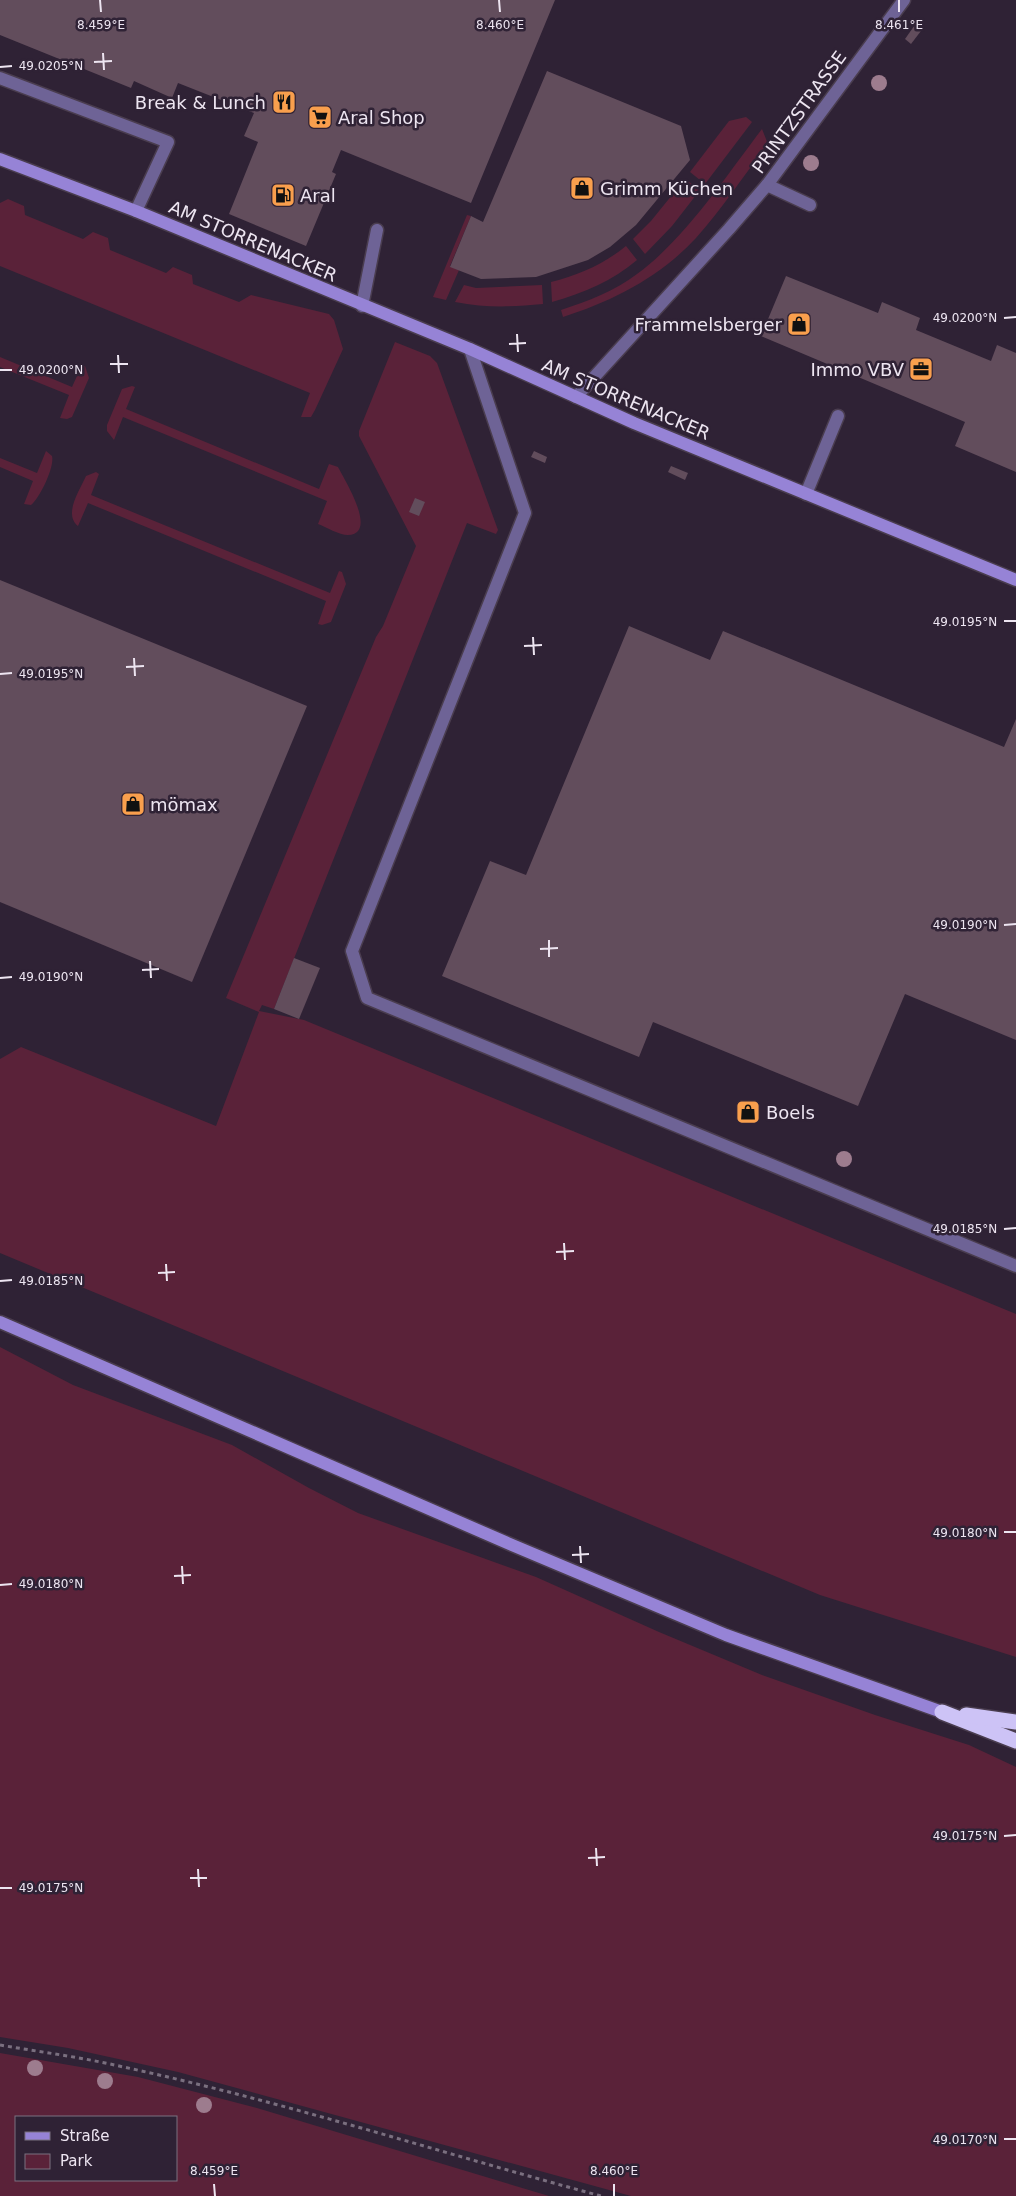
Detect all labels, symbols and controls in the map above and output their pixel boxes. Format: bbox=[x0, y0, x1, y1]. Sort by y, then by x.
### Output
text: 8.459°E bbox=[77, 18, 125, 32]
text: 8.460°E bbox=[476, 18, 524, 32]
text: 8.461°E bbox=[875, 18, 923, 32]
street label: PRINTZSTRASSE bbox=[748, 47, 850, 177]
text: 49.0205°N bbox=[19, 59, 83, 73]
restaurant icon: Break & Lunch bbox=[271, 89, 297, 115]
place label: Break & Lunch bbox=[135, 92, 266, 113]
supermarket icon: Aral Shop bbox=[307, 104, 333, 130]
place label: Aral Shop bbox=[338, 107, 425, 128]
shop icon: Grimm Küchen bbox=[569, 175, 595, 201]
place label: Grimm Küchen bbox=[600, 178, 733, 199]
fuel station icon: Aral bbox=[270, 182, 296, 208]
place label: Aral bbox=[300, 185, 336, 206]
street label: AM STORRENACKER bbox=[166, 196, 340, 286]
shop icon: Frammelsberger bbox=[786, 311, 812, 337]
text: 49.0200°N bbox=[933, 311, 997, 325]
place label: Frammelsberger bbox=[635, 314, 783, 335]
street label: AM STORRENACKER bbox=[539, 354, 713, 444]
office icon: Immo VBV bbox=[908, 356, 934, 382]
place label: Immo VBV bbox=[810, 359, 905, 380]
text: 49.0200°N bbox=[19, 363, 83, 377]
text: 49.0195°N bbox=[933, 615, 997, 629]
text: 49.0195°N bbox=[19, 667, 83, 681]
shop icon: mömax bbox=[120, 791, 146, 817]
place label: mömax bbox=[150, 794, 218, 815]
text: 49.0190°N bbox=[933, 918, 997, 932]
text: 49.0190°N bbox=[19, 970, 83, 984]
shop icon: Boels bbox=[735, 1099, 761, 1125]
place label: Boels bbox=[766, 1102, 815, 1123]
text: 49.0185°N bbox=[933, 1222, 997, 1236]
text: 49.0185°N bbox=[19, 1274, 83, 1288]
text: 49.0180°N bbox=[933, 1526, 997, 1540]
text: 49.0180°N bbox=[19, 1577, 83, 1591]
text: 49.0175°N bbox=[933, 1829, 997, 1843]
text: 49.0175°N bbox=[19, 1881, 83, 1895]
legend bbox=[15, 2116, 178, 2181]
text: Straße bbox=[60, 2127, 109, 2145]
text: 49.0170°N bbox=[933, 2133, 997, 2147]
text: Park bbox=[60, 2152, 93, 2170]
text: 8.459°E bbox=[190, 2164, 238, 2178]
text: 8.460°E bbox=[590, 2164, 638, 2178]

